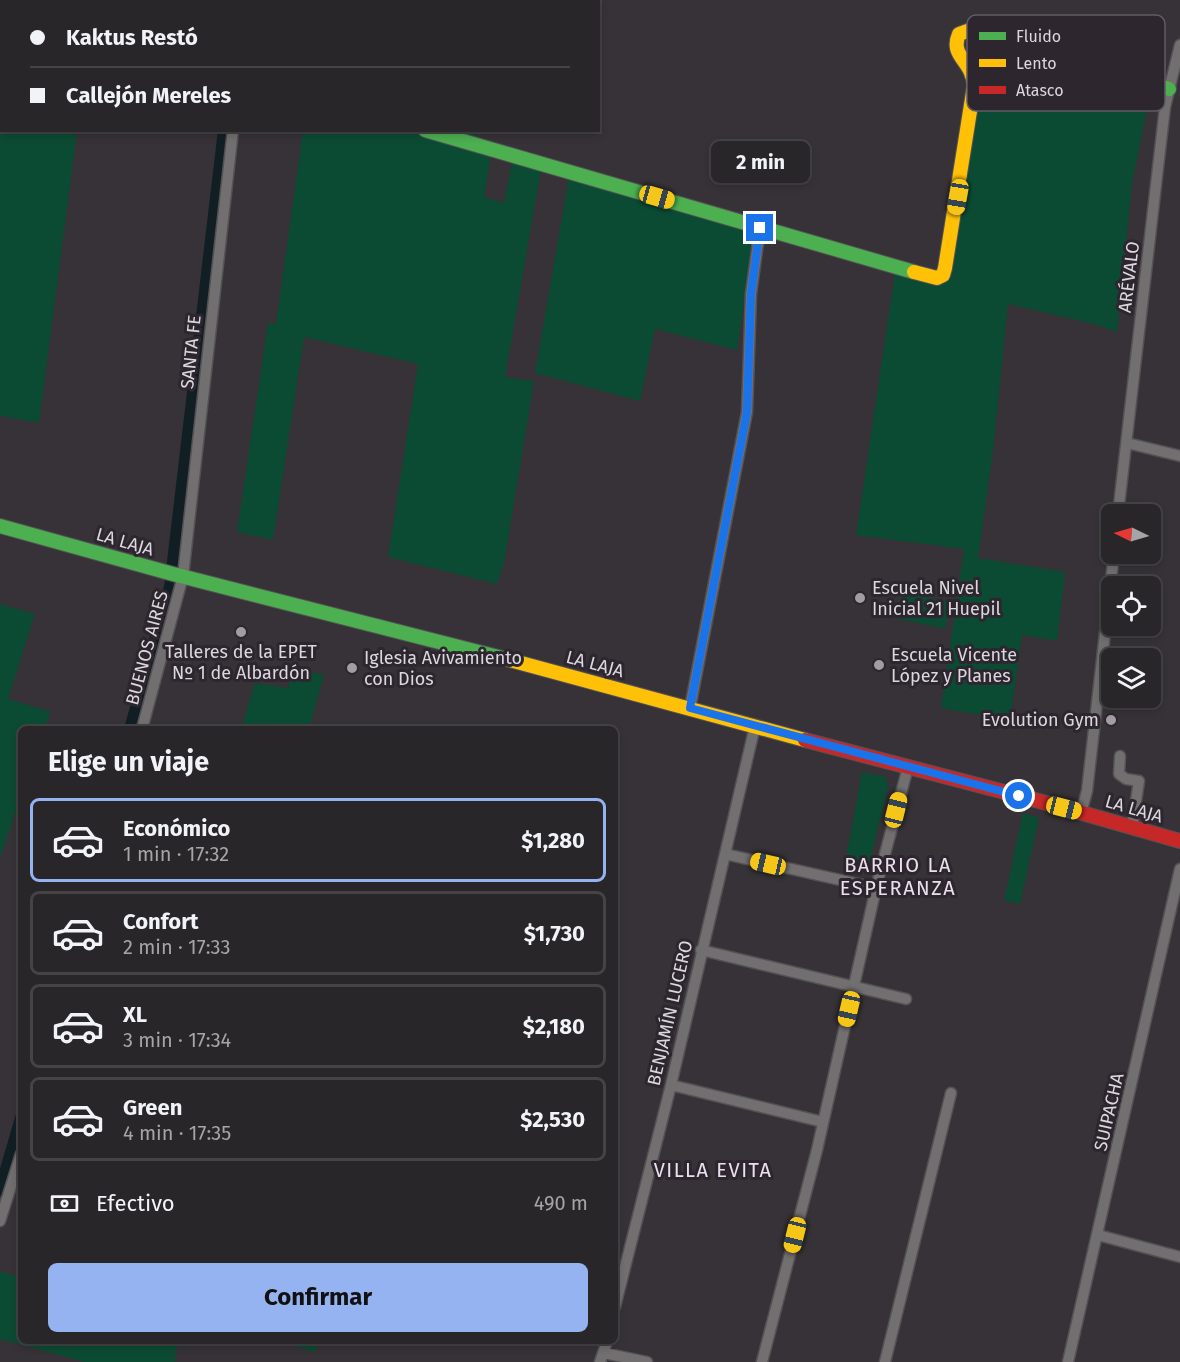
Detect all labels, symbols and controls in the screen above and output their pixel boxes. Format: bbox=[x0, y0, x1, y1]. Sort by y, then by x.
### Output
legend bbox=[967, 15, 1165, 111]
text: Kaktus Restó bbox=[66, 24, 198, 51]
text: Fluido bbox=[1016, 27, 1061, 46]
text: Lento bbox=[1016, 54, 1057, 73]
text: Atasco bbox=[1016, 81, 1064, 100]
text: Callejón Mereles bbox=[66, 82, 231, 109]
callout: 2 min bbox=[710, 141, 810, 183]
text: 2 min bbox=[736, 150, 785, 174]
car bbox=[946, 178, 970, 216]
car bbox=[637, 183, 677, 211]
route end bbox=[746, 214, 773, 241]
street label: ARÉVALO bbox=[1113, 240, 1144, 314]
street label: SANTA FE bbox=[176, 314, 206, 390]
north arrow bbox=[1101, 504, 1161, 564]
map controls bbox=[1101, 504, 1161, 708]
street label: LA LAJA bbox=[94, 523, 157, 561]
button: locate bbox=[1101, 576, 1161, 636]
place label: Escuela Nivel Inicial 21 Huepil bbox=[872, 577, 1001, 620]
street label: BUENOS AIRES bbox=[121, 588, 173, 708]
marker: Escuela Nivel Inicial 21 Huepil bbox=[853, 591, 867, 605]
marker: Talleres de la EPET Nº 1 de Albardón bbox=[234, 625, 248, 639]
place label: Talleres de la EPET Nº 1 de Albardón bbox=[165, 641, 318, 684]
place label: Escuela Vicente López y Planes bbox=[891, 644, 1017, 687]
street label: LA LAJA bbox=[564, 646, 627, 682]
place label: Iglesia Avivamiento con Dios bbox=[364, 647, 522, 690]
button: layers bbox=[1101, 648, 1161, 708]
marker: Escuela Vicente López y Planes bbox=[872, 658, 886, 672]
marker: Iglesia Avivamiento con Dios bbox=[345, 661, 359, 675]
place label: Evolution Gym bbox=[982, 709, 1099, 731]
marker: Evolution Gym bbox=[1104, 713, 1118, 727]
text: Elige un viaje bbox=[48, 746, 209, 778]
route start bbox=[1005, 782, 1032, 809]
car bbox=[883, 790, 909, 830]
street label: LA LAJA bbox=[1103, 790, 1166, 828]
car bbox=[1044, 795, 1084, 821]
icon: car bbox=[51, 813, 105, 867]
text: Económico bbox=[123, 815, 230, 842]
text: $1,280 bbox=[521, 827, 585, 854]
text: 1 min · 17:32 bbox=[123, 842, 229, 866]
car bbox=[748, 851, 788, 877]
district label: BARRIO LA ESPERANZA bbox=[840, 853, 956, 900]
icon: car bbox=[51, 906, 105, 960]
text: Confort bbox=[123, 908, 199, 935]
text: $1,730 bbox=[524, 920, 585, 947]
text: 2 min · 17:33 bbox=[123, 935, 231, 959]
street label: BENJAMÍN LUCERO bbox=[642, 938, 697, 1088]
car bbox=[836, 989, 862, 1029]
icon: car bbox=[51, 999, 105, 1053]
text: XL bbox=[123, 1001, 147, 1028]
text: $2,180 bbox=[523, 1013, 585, 1040]
text: 3 min · 17:34 bbox=[123, 1028, 231, 1052]
street label: SUIPACHA bbox=[1089, 1070, 1129, 1153]
icon: car bbox=[51, 1092, 105, 1146]
text: Green bbox=[123, 1094, 182, 1121]
text: $2,530 bbox=[520, 1106, 585, 1133]
text: 4 min · 17:35 bbox=[123, 1121, 231, 1145]
district label: VILLA EVITA bbox=[654, 1158, 772, 1182]
icon: cash bbox=[48, 1187, 81, 1220]
text: Efectivo bbox=[96, 1190, 175, 1217]
text: 490 m bbox=[534, 1191, 588, 1215]
car bbox=[782, 1215, 808, 1255]
button: Confirmar bbox=[48, 1263, 588, 1332]

